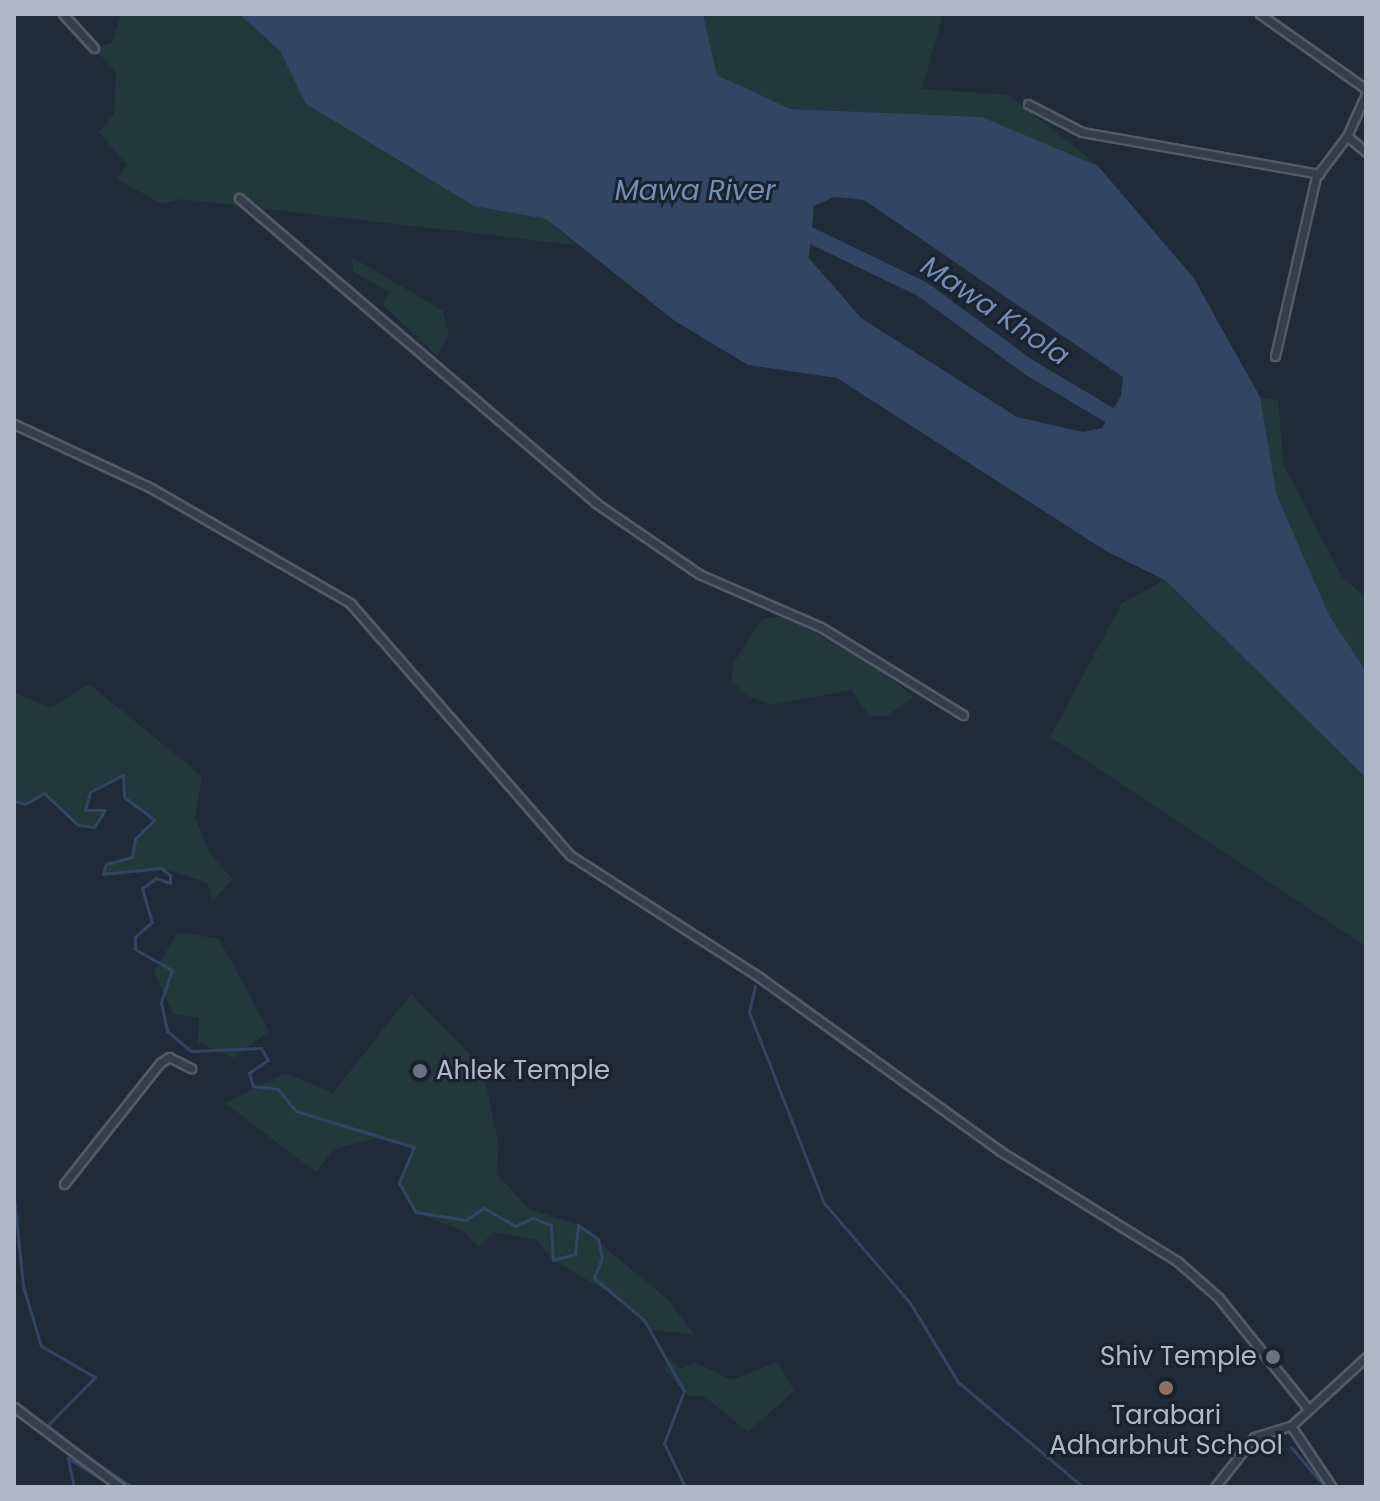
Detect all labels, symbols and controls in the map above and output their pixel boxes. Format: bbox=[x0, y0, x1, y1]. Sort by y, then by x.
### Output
water label: Mawa River bbox=[615, 174, 775, 208]
water label: Mawa Khola bbox=[914, 249, 1076, 373]
place label: Ahlek Temple bbox=[436, 1055, 610, 1087]
marker: Ahlek Temple bbox=[411, 1062, 429, 1080]
place label: Shiv Temple bbox=[1100, 1341, 1257, 1373]
marker: Shiv Temple bbox=[1264, 1348, 1282, 1366]
marker: Tarabari Adharbhut School bbox=[1157, 1379, 1175, 1397]
place label: Tarabari Adharbhut School bbox=[1049, 1400, 1283, 1462]

